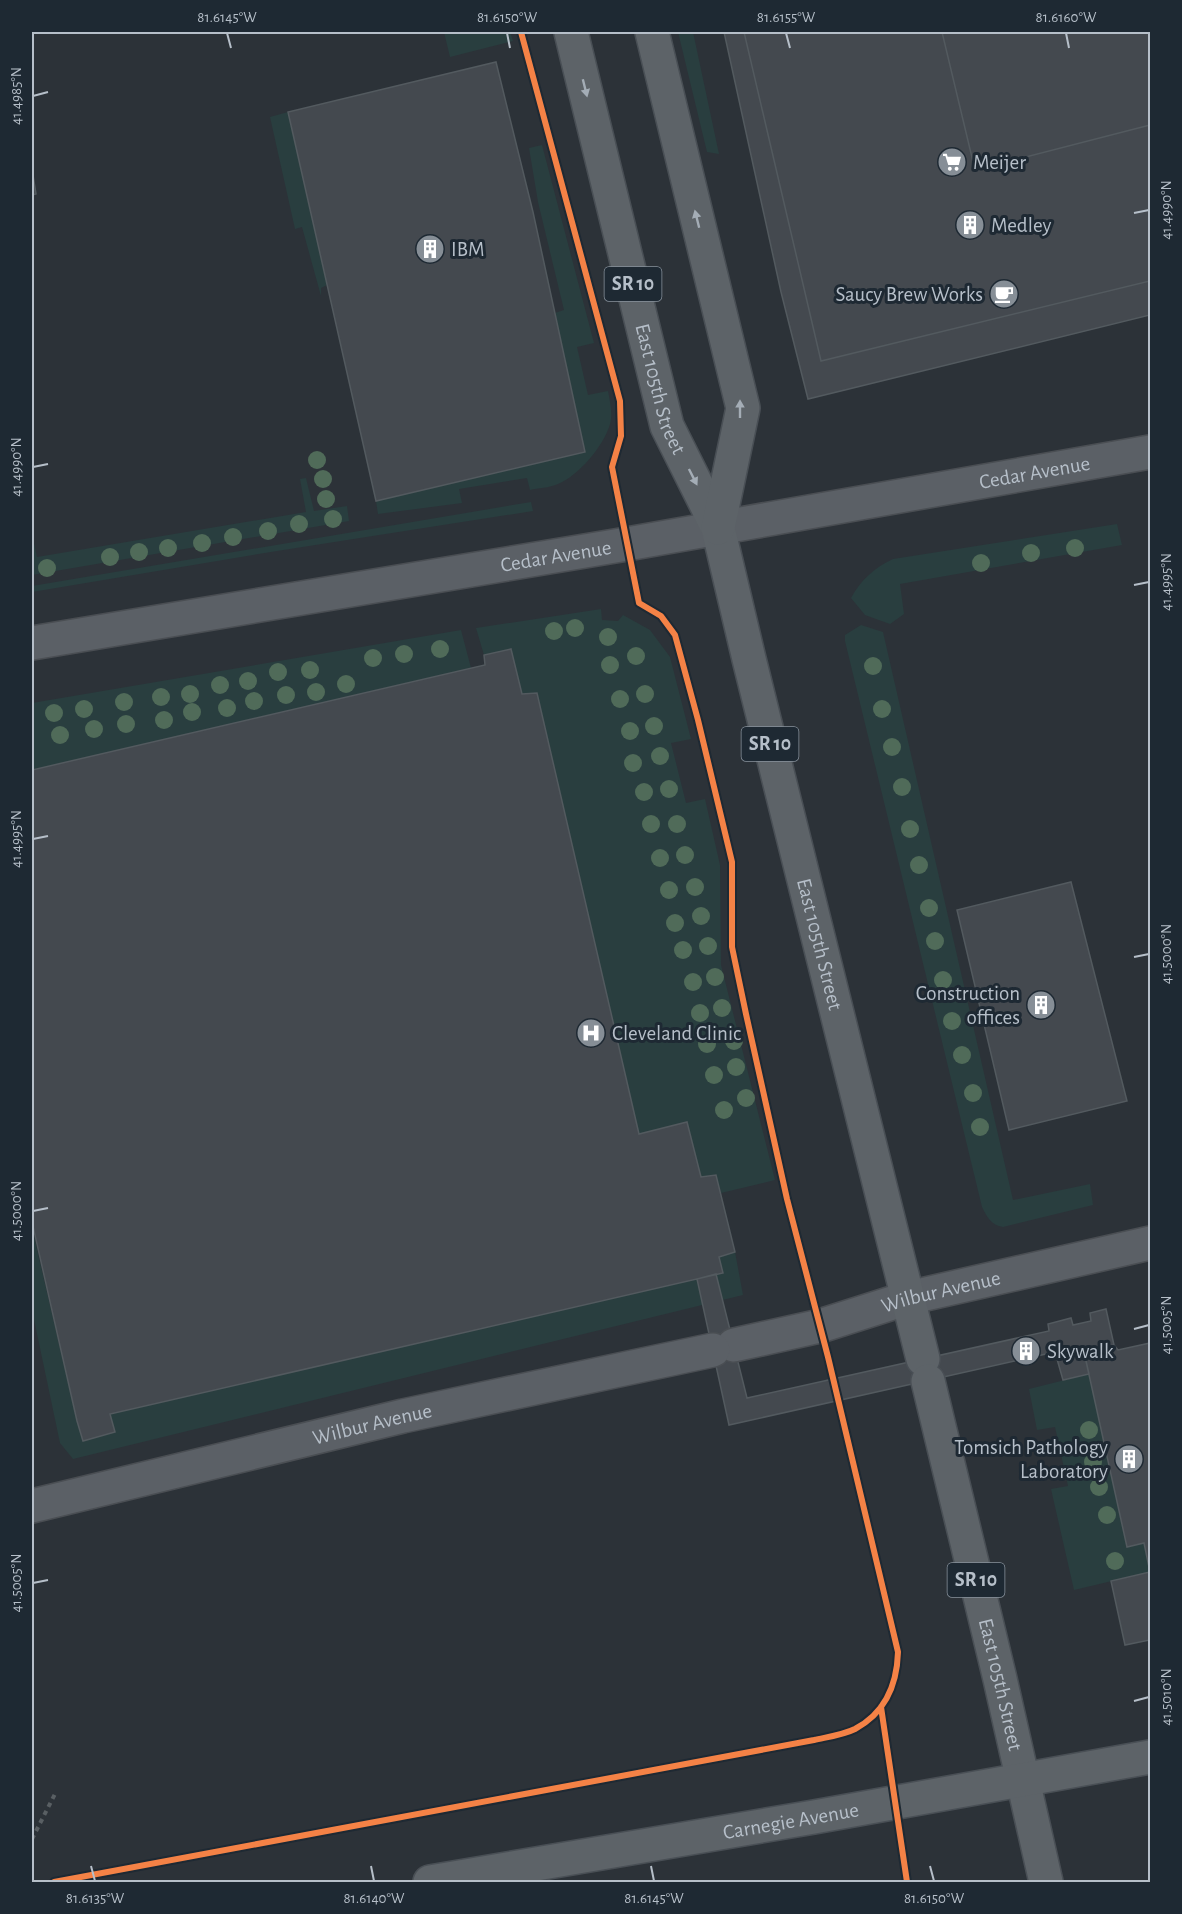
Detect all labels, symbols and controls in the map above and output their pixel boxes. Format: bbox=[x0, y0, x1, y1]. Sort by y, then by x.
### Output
text: 81.6145°W bbox=[197, 10, 257, 25]
text: 81.6150°W bbox=[477, 10, 538, 25]
text: 81.6155°W bbox=[757, 10, 816, 25]
text: 81.6160°W bbox=[1036, 10, 1097, 25]
text: 41.4985°N bbox=[9, 67, 24, 125]
one-way arrow bbox=[580, 79, 590, 97]
supermarket icon: Meijer bbox=[936, 146, 968, 178]
place label: Meijer bbox=[973, 152, 1026, 173]
text: 41.4990°N bbox=[1159, 180, 1174, 240]
building icon: Medley bbox=[954, 209, 986, 241]
one-way arrow bbox=[692, 210, 702, 228]
place label: Medley bbox=[991, 215, 1052, 236]
building icon: IBM bbox=[414, 233, 446, 265]
place label: IBM bbox=[451, 239, 484, 260]
road number: SR 10 bbox=[604, 267, 662, 301]
cafe icon: Saucy Brew Works bbox=[988, 278, 1020, 310]
place label: Saucy Brew Works bbox=[835, 284, 983, 305]
street label: East 105th Street bbox=[632, 321, 690, 458]
one-way arrow bbox=[735, 399, 745, 418]
text: 41.4990°N bbox=[9, 437, 24, 497]
street label: Cedar Avenue bbox=[978, 452, 1092, 492]
one-way arrow bbox=[688, 469, 698, 486]
street label: Cedar Avenue bbox=[499, 536, 613, 575]
text: 41.4995°N bbox=[1159, 553, 1174, 611]
road number: SR 10 bbox=[742, 727, 798, 761]
text: 41.4995°N bbox=[9, 810, 24, 868]
street label: East 105th Street bbox=[793, 876, 846, 1012]
text: 41.5000°N bbox=[1159, 924, 1174, 984]
place label: Construction offices bbox=[916, 983, 1020, 1028]
building icon: Construction offices bbox=[1025, 989, 1057, 1021]
hospital icon: Cleveland Clinic bbox=[575, 1017, 607, 1049]
place label: Cleveland Clinic bbox=[612, 1023, 741, 1044]
text: 41.5000°N bbox=[9, 1181, 24, 1241]
street label: Wilbur Avenue bbox=[879, 1267, 1002, 1316]
text: 41.5005°N bbox=[1159, 1296, 1174, 1354]
building icon: Skywalk bbox=[1010, 1335, 1042, 1367]
place label: Skywalk bbox=[1047, 1341, 1114, 1362]
street label: Wilbur Avenue bbox=[310, 1400, 434, 1448]
place label: Tomsich Pathology Laboratory bbox=[954, 1437, 1108, 1482]
building icon: Tomsich Pathology Laboratory bbox=[1113, 1443, 1145, 1475]
text: 41.5005°N bbox=[9, 1554, 24, 1612]
road number: SR 10 bbox=[948, 1563, 1004, 1597]
street label: East 105th Street bbox=[975, 1616, 1026, 1753]
text: 41.5010°N bbox=[1159, 1668, 1174, 1726]
street label: Carnegie Avenue bbox=[721, 1799, 860, 1843]
text: 81.6135°W bbox=[66, 1891, 125, 1906]
text: 81.6140°W bbox=[343, 1891, 405, 1906]
text: 81.6145°W bbox=[624, 1891, 684, 1906]
text: 81.6150°W bbox=[904, 1891, 965, 1906]

